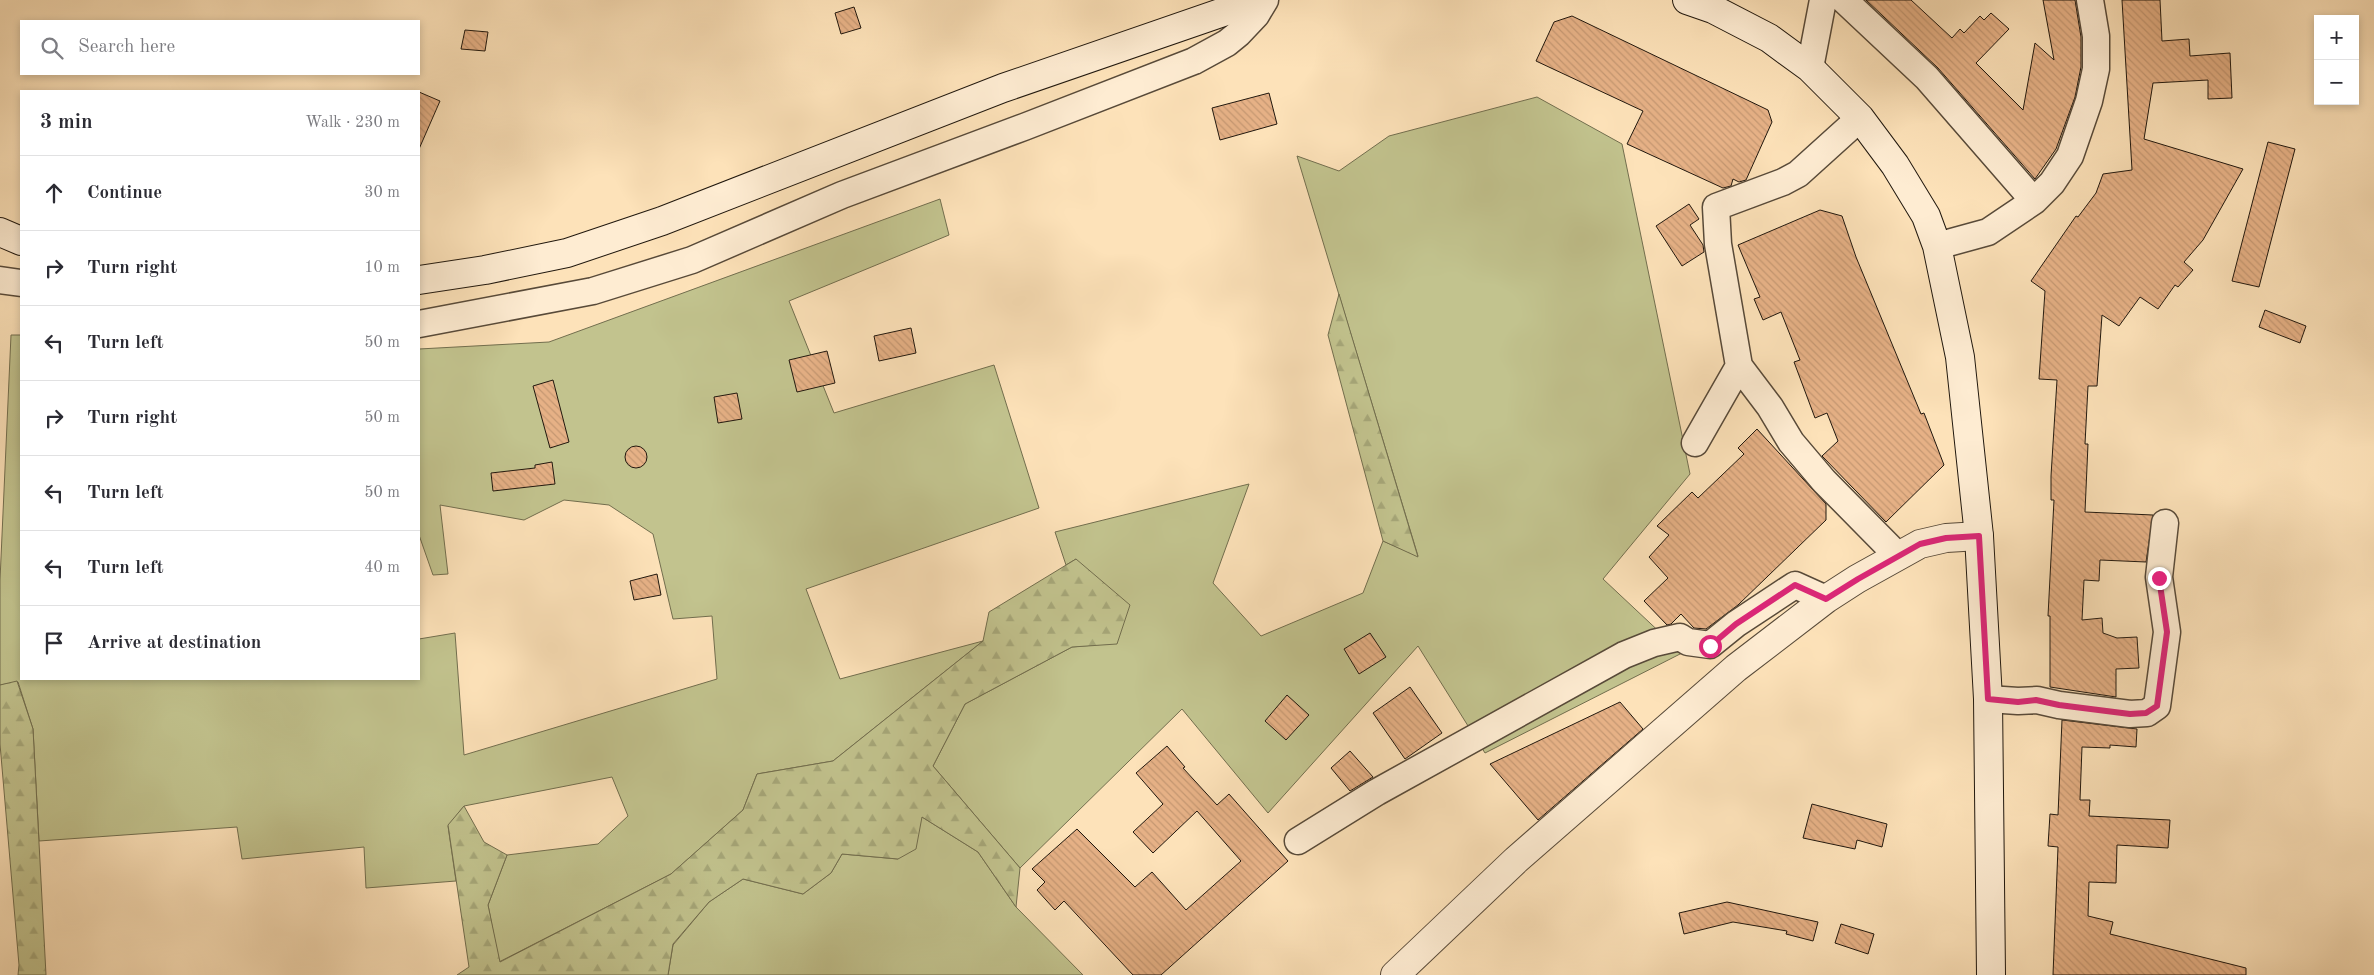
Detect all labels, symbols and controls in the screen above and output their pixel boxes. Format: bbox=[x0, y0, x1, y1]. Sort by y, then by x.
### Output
map controls bbox=[2314, 15, 2359, 105]
button: + bbox=[2314, 15, 2359, 60]
search box bbox=[20, 20, 420, 75]
icon: search bbox=[38, 34, 66, 62]
text: Search here bbox=[78, 38, 175, 57]
button: − bbox=[2314, 60, 2359, 105]
text: 3 min bbox=[40, 112, 93, 133]
text: Walk · 230 m bbox=[305, 115, 400, 131]
icon: ahead bbox=[40, 179, 68, 207]
text: Continue bbox=[87, 184, 162, 203]
text: 30 m bbox=[364, 185, 400, 201]
icon: right bbox=[40, 254, 68, 282]
text: Turn right bbox=[87, 259, 177, 278]
text: 10 m bbox=[364, 260, 400, 276]
icon: left bbox=[40, 329, 68, 357]
text: Turn left bbox=[87, 334, 164, 353]
text: 50 m bbox=[364, 335, 400, 351]
icon: right bbox=[40, 404, 68, 432]
text: Turn right bbox=[87, 409, 177, 428]
text: 50 m bbox=[364, 410, 400, 426]
icon: left bbox=[40, 479, 68, 507]
text: Turn left bbox=[87, 484, 164, 503]
text: 50 m bbox=[364, 485, 400, 501]
icon: left bbox=[40, 554, 68, 582]
text: Turn left bbox=[87, 559, 164, 578]
text: 40 m bbox=[364, 560, 400, 576]
route end bbox=[2148, 567, 2171, 590]
icon: arrive bbox=[40, 629, 68, 657]
text: Arrive at destination bbox=[87, 634, 261, 653]
route start bbox=[1699, 635, 1722, 658]

